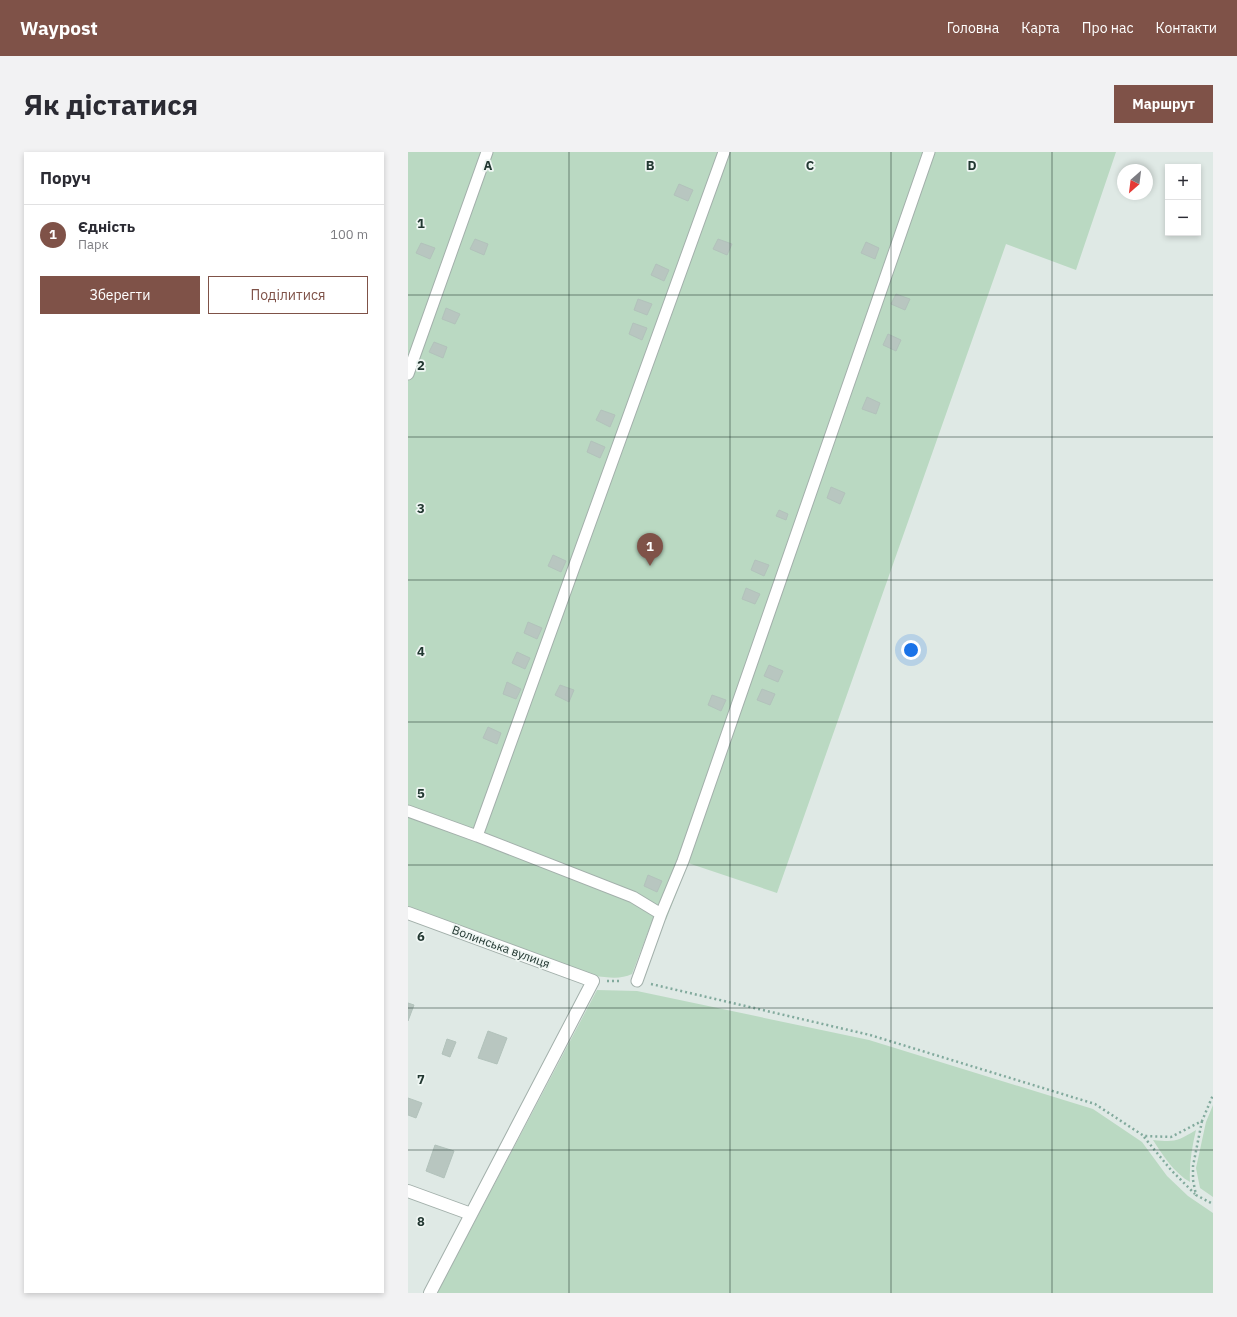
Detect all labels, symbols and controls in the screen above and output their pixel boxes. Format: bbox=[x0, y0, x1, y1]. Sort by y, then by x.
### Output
text: Waypost bbox=[20, 16, 98, 40]
text: Головна bbox=[947, 19, 999, 37]
text: Карта bbox=[1021, 19, 1060, 37]
text: Про нас bbox=[1082, 19, 1134, 37]
text: Контакти bbox=[1156, 19, 1217, 37]
button: Маршрут bbox=[1114, 85, 1213, 123]
text: Як дістатися bbox=[24, 86, 198, 123]
text: A bbox=[484, 157, 493, 174]
text: B bbox=[646, 157, 655, 174]
text: C bbox=[806, 157, 815, 174]
text: D bbox=[967, 157, 977, 174]
north arrow bbox=[1117, 164, 1153, 200]
map controls bbox=[1165, 164, 1201, 236]
button: + bbox=[1165, 164, 1201, 200]
text: Поруч bbox=[40, 167, 91, 189]
button: − bbox=[1165, 200, 1201, 236]
text: 1 bbox=[417, 215, 425, 232]
text: Єдність bbox=[78, 217, 135, 236]
text: 1 bbox=[49, 226, 57, 243]
text: 100 m bbox=[330, 226, 368, 243]
text: Парк bbox=[78, 236, 109, 253]
button: Зберегти bbox=[40, 276, 200, 314]
button: Поділитися bbox=[208, 276, 368, 314]
text: 2 bbox=[417, 357, 425, 374]
text: 3 bbox=[417, 500, 425, 517]
pin: 1 bbox=[637, 533, 663, 566]
your location bbox=[901, 640, 921, 660]
text: 4 bbox=[417, 643, 425, 660]
text: 5 bbox=[417, 785, 425, 802]
street label: Волинська вулиця bbox=[450, 922, 552, 971]
text: 6 bbox=[417, 928, 425, 945]
text: 7 bbox=[417, 1071, 425, 1088]
text: 8 bbox=[417, 1213, 425, 1230]

